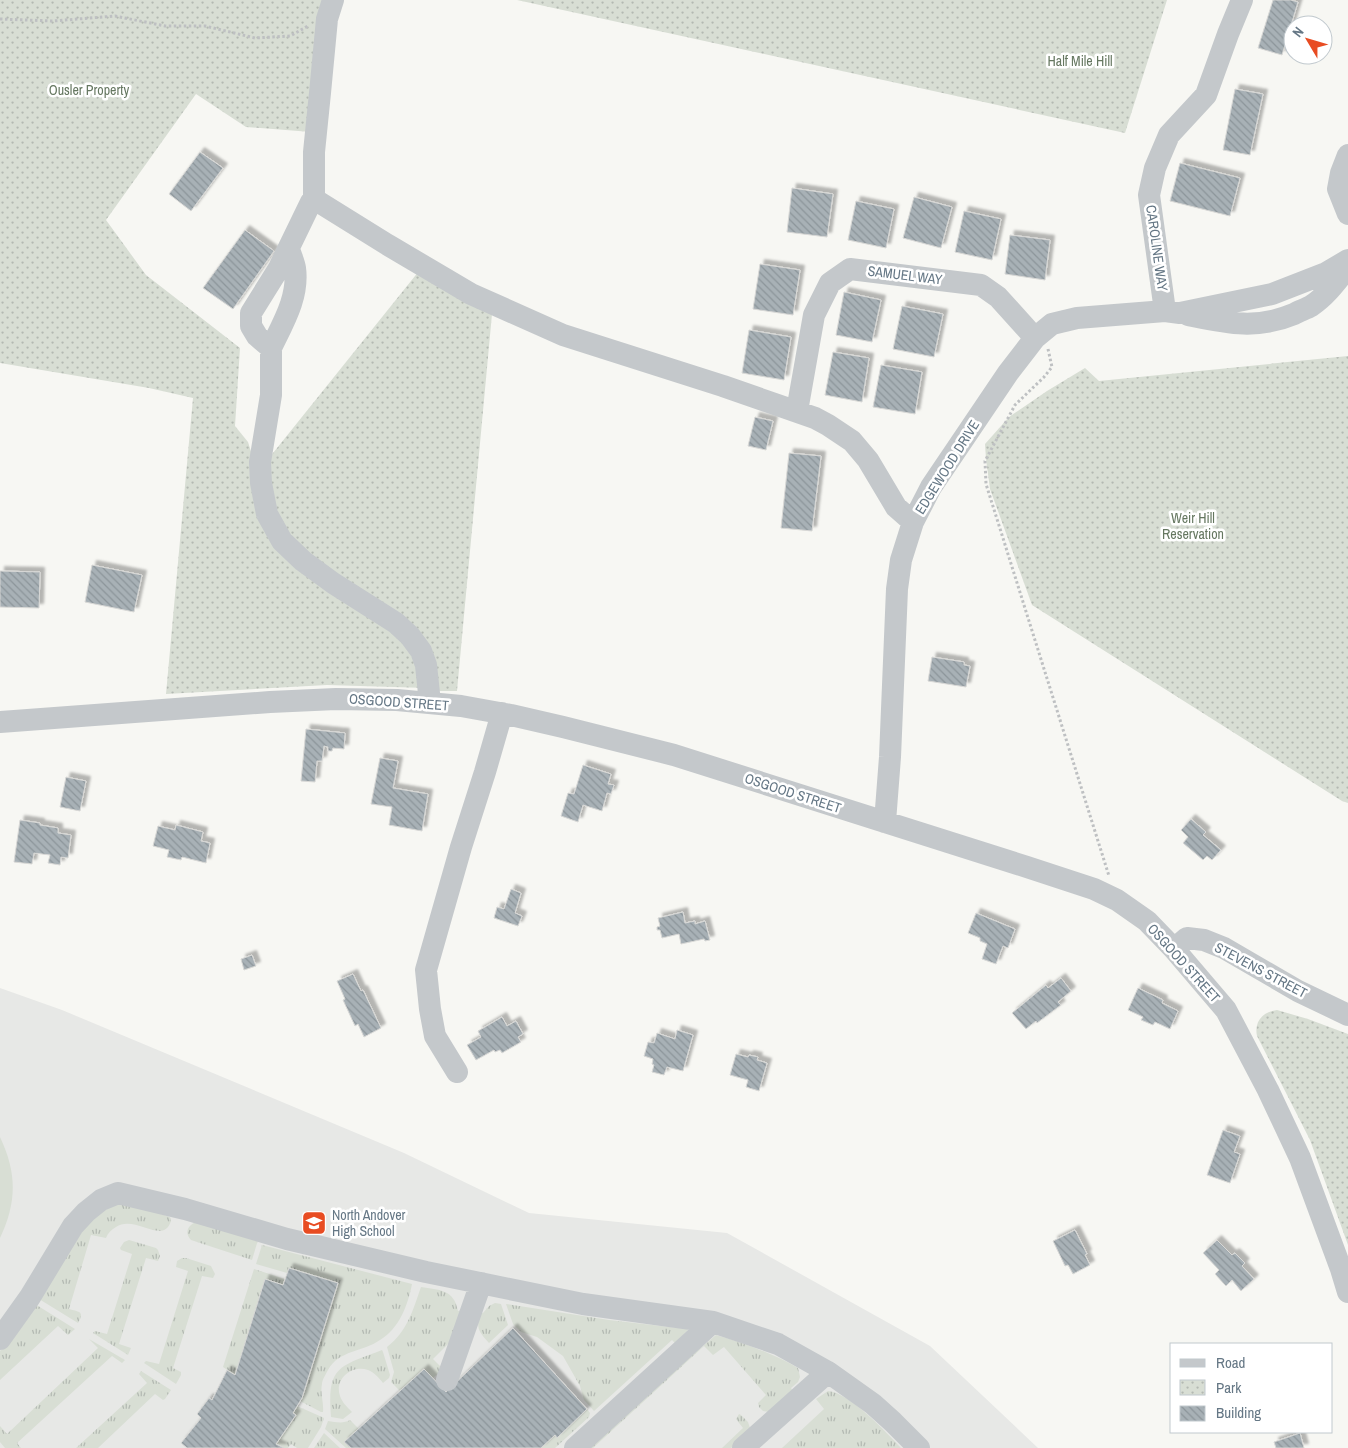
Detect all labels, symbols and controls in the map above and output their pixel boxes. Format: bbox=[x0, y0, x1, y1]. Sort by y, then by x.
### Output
north arrow bbox=[1283, 15, 1333, 65]
text: N bbox=[1288, 23, 1307, 41]
park label: Half Mile Hill bbox=[1047, 52, 1113, 70]
park label: Ousler Property bbox=[49, 81, 129, 99]
street label: CAROLINE WAY bbox=[1142, 204, 1172, 293]
street label: SAMUEL WAY bbox=[867, 262, 944, 289]
street label: EDGEWOOD DRIVE bbox=[911, 417, 983, 517]
park label: Weir Hill Reservation bbox=[1162, 509, 1224, 543]
street label: OSGOOD STREET bbox=[348, 690, 450, 714]
street label: OSGOOD STREET bbox=[743, 769, 843, 817]
street label: OSGOOD STREET bbox=[1144, 920, 1224, 1006]
street label: STEVENS STREET bbox=[1212, 938, 1310, 1002]
place label: North Andover High School bbox=[332, 1206, 406, 1240]
school or university icon: North Andover High School bbox=[301, 1210, 327, 1236]
legend bbox=[1170, 1343, 1333, 1433]
text: Road bbox=[1216, 1352, 1245, 1373]
text: Park bbox=[1216, 1377, 1242, 1398]
text: Building bbox=[1216, 1402, 1261, 1423]

